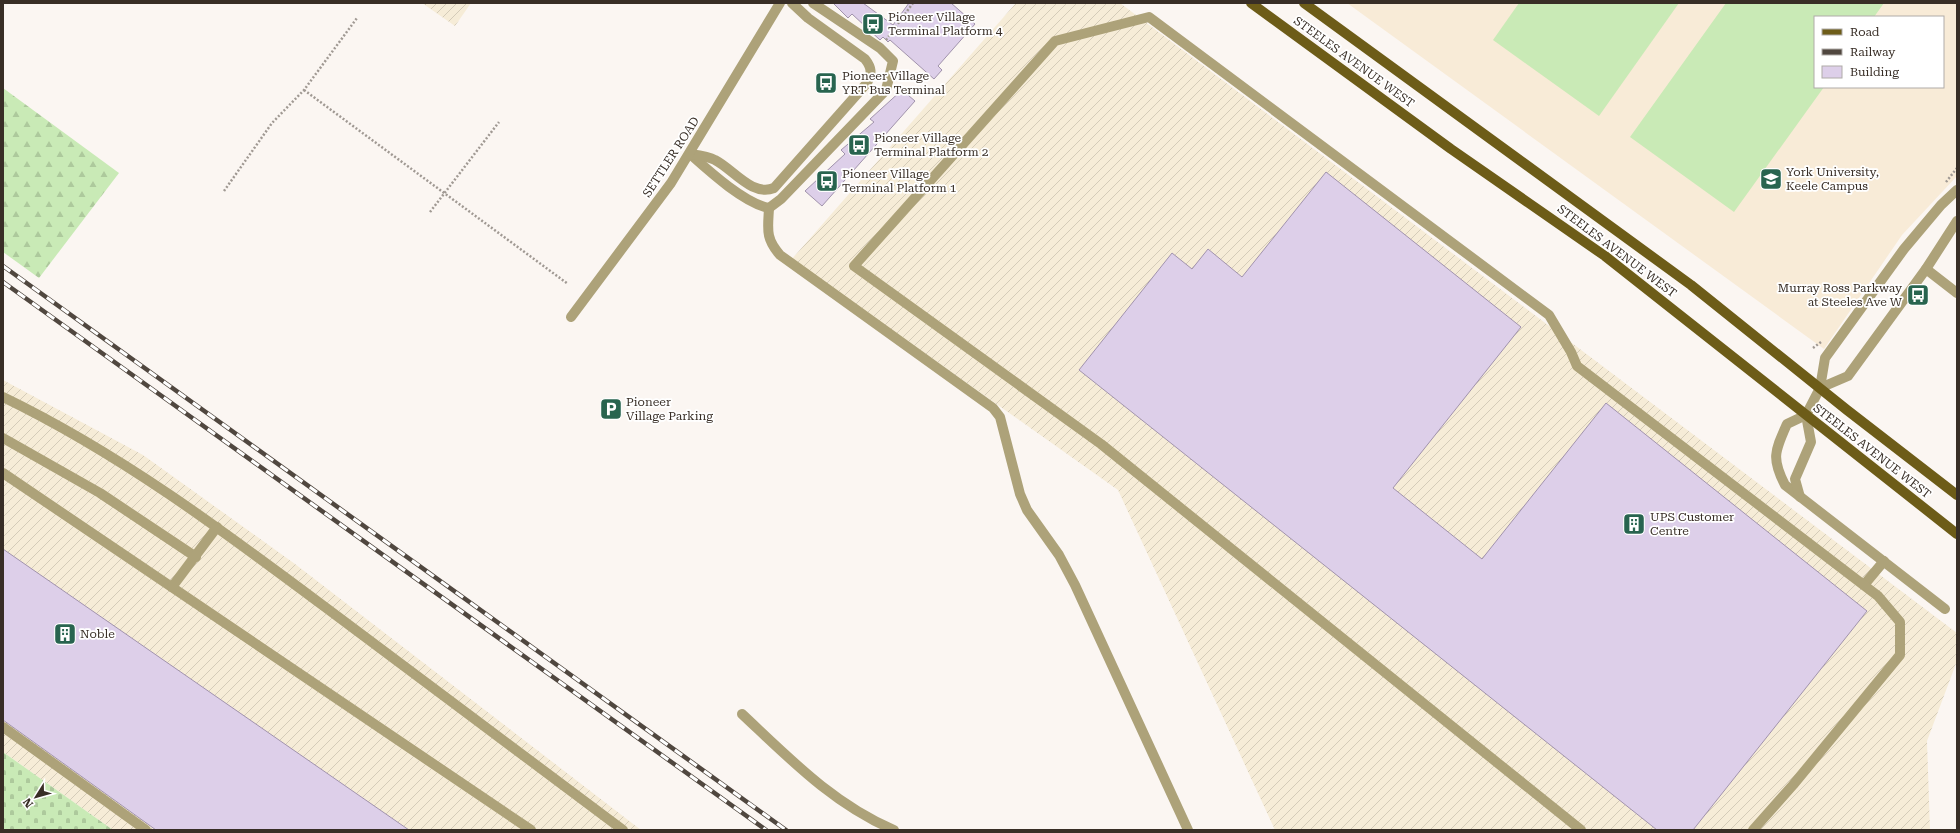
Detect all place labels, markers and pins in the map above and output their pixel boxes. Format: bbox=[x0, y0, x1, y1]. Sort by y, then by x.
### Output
place label: Pioneer Village Terminal Platform 4 bbox=[888, 10, 1003, 38]
bus stop icon: Pioneer Village Terminal Platform 4 bbox=[860, 11, 886, 37]
place label: Pioneer Village YRT Bus Terminal bbox=[842, 69, 945, 97]
bus stop icon: Pioneer Village YRT Bus Terminal bbox=[813, 70, 839, 96]
place label: Pioneer Village Terminal Platform 2 bbox=[874, 131, 989, 159]
bus stop icon: Pioneer Village Terminal Platform 2 bbox=[846, 132, 872, 158]
place label: York University, Keele Campus bbox=[1786, 165, 1879, 193]
school or university icon: York University, Keele Campus bbox=[1758, 166, 1784, 192]
place label: Pioneer Village Terminal Platform 1 bbox=[842, 167, 957, 195]
bus stop icon: Pioneer Village Terminal Platform 1 bbox=[814, 168, 840, 194]
place label: Murray Ross Parkway at Steeles Ave W bbox=[1778, 281, 1903, 309]
bus stop icon: Murray Ross Parkway at Steeles Ave W bbox=[1905, 282, 1931, 308]
place label: Pioneer Village Parking bbox=[626, 395, 713, 423]
parking icon: Pioneer Village Parking bbox=[598, 396, 624, 422]
place label: UPS Customer Centre bbox=[1650, 510, 1734, 538]
building icon: UPS Customer Centre bbox=[1621, 511, 1647, 537]
building icon: Noble bbox=[52, 621, 78, 647]
place label: Noble bbox=[80, 627, 115, 641]

